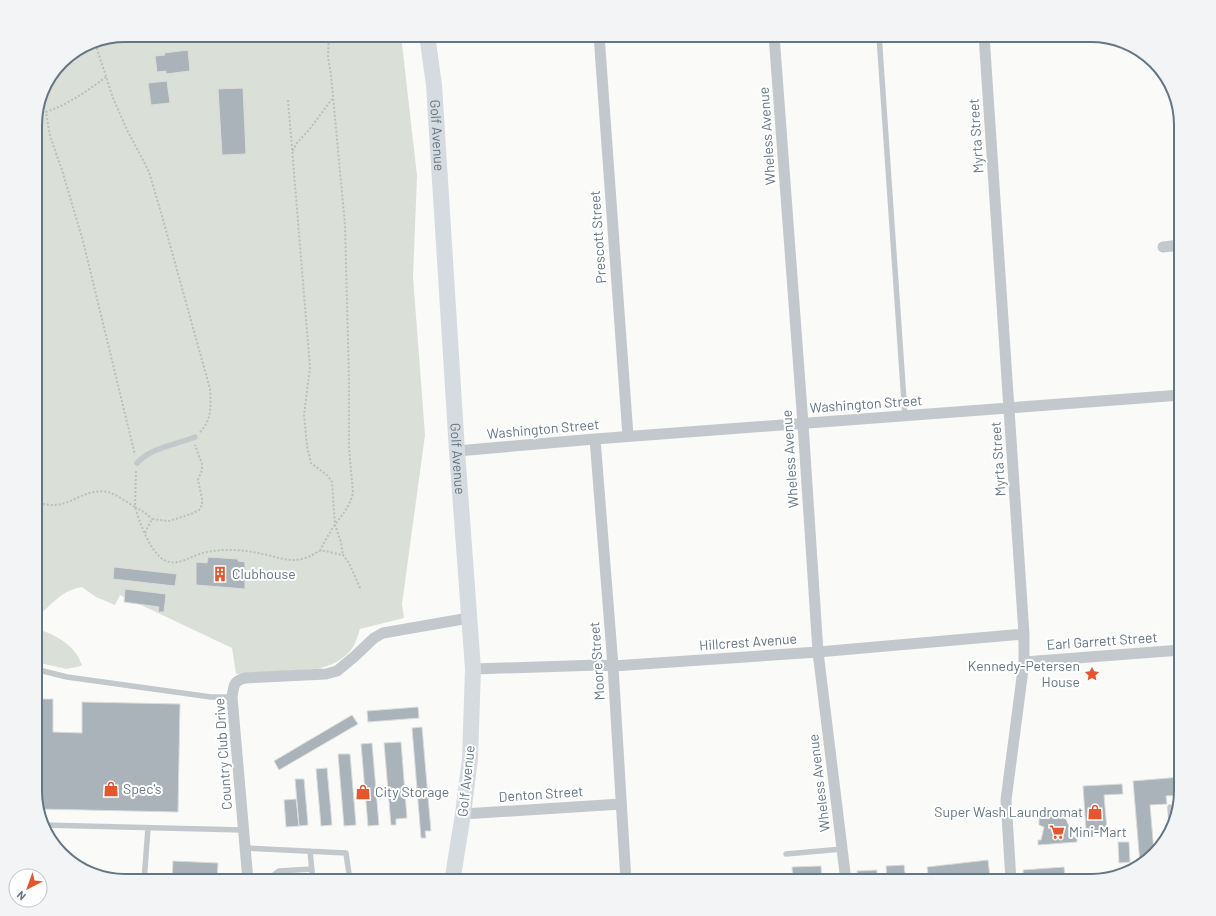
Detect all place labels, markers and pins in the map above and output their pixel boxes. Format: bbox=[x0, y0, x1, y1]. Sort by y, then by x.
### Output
building icon: Clubhouse bbox=[211, 565, 229, 583]
place label: Clubhouse bbox=[232, 565, 296, 582]
place label: Kennedy-Petersen House bbox=[968, 657, 1080, 690]
place icon: Kennedy-Petersen House bbox=[1083, 665, 1101, 683]
shop icon: Spec's bbox=[102, 780, 120, 798]
place label: Spec's bbox=[123, 780, 162, 797]
shop icon: City Storage bbox=[354, 783, 372, 801]
place label: City Storage bbox=[375, 783, 449, 800]
place label: Super Wash Laundromat bbox=[934, 803, 1083, 820]
shop icon: Super Wash Laundromat bbox=[1086, 803, 1104, 821]
supermarket icon: Mini-Mart bbox=[1048, 823, 1066, 841]
place label: Mini-Mart bbox=[1069, 823, 1127, 840]

